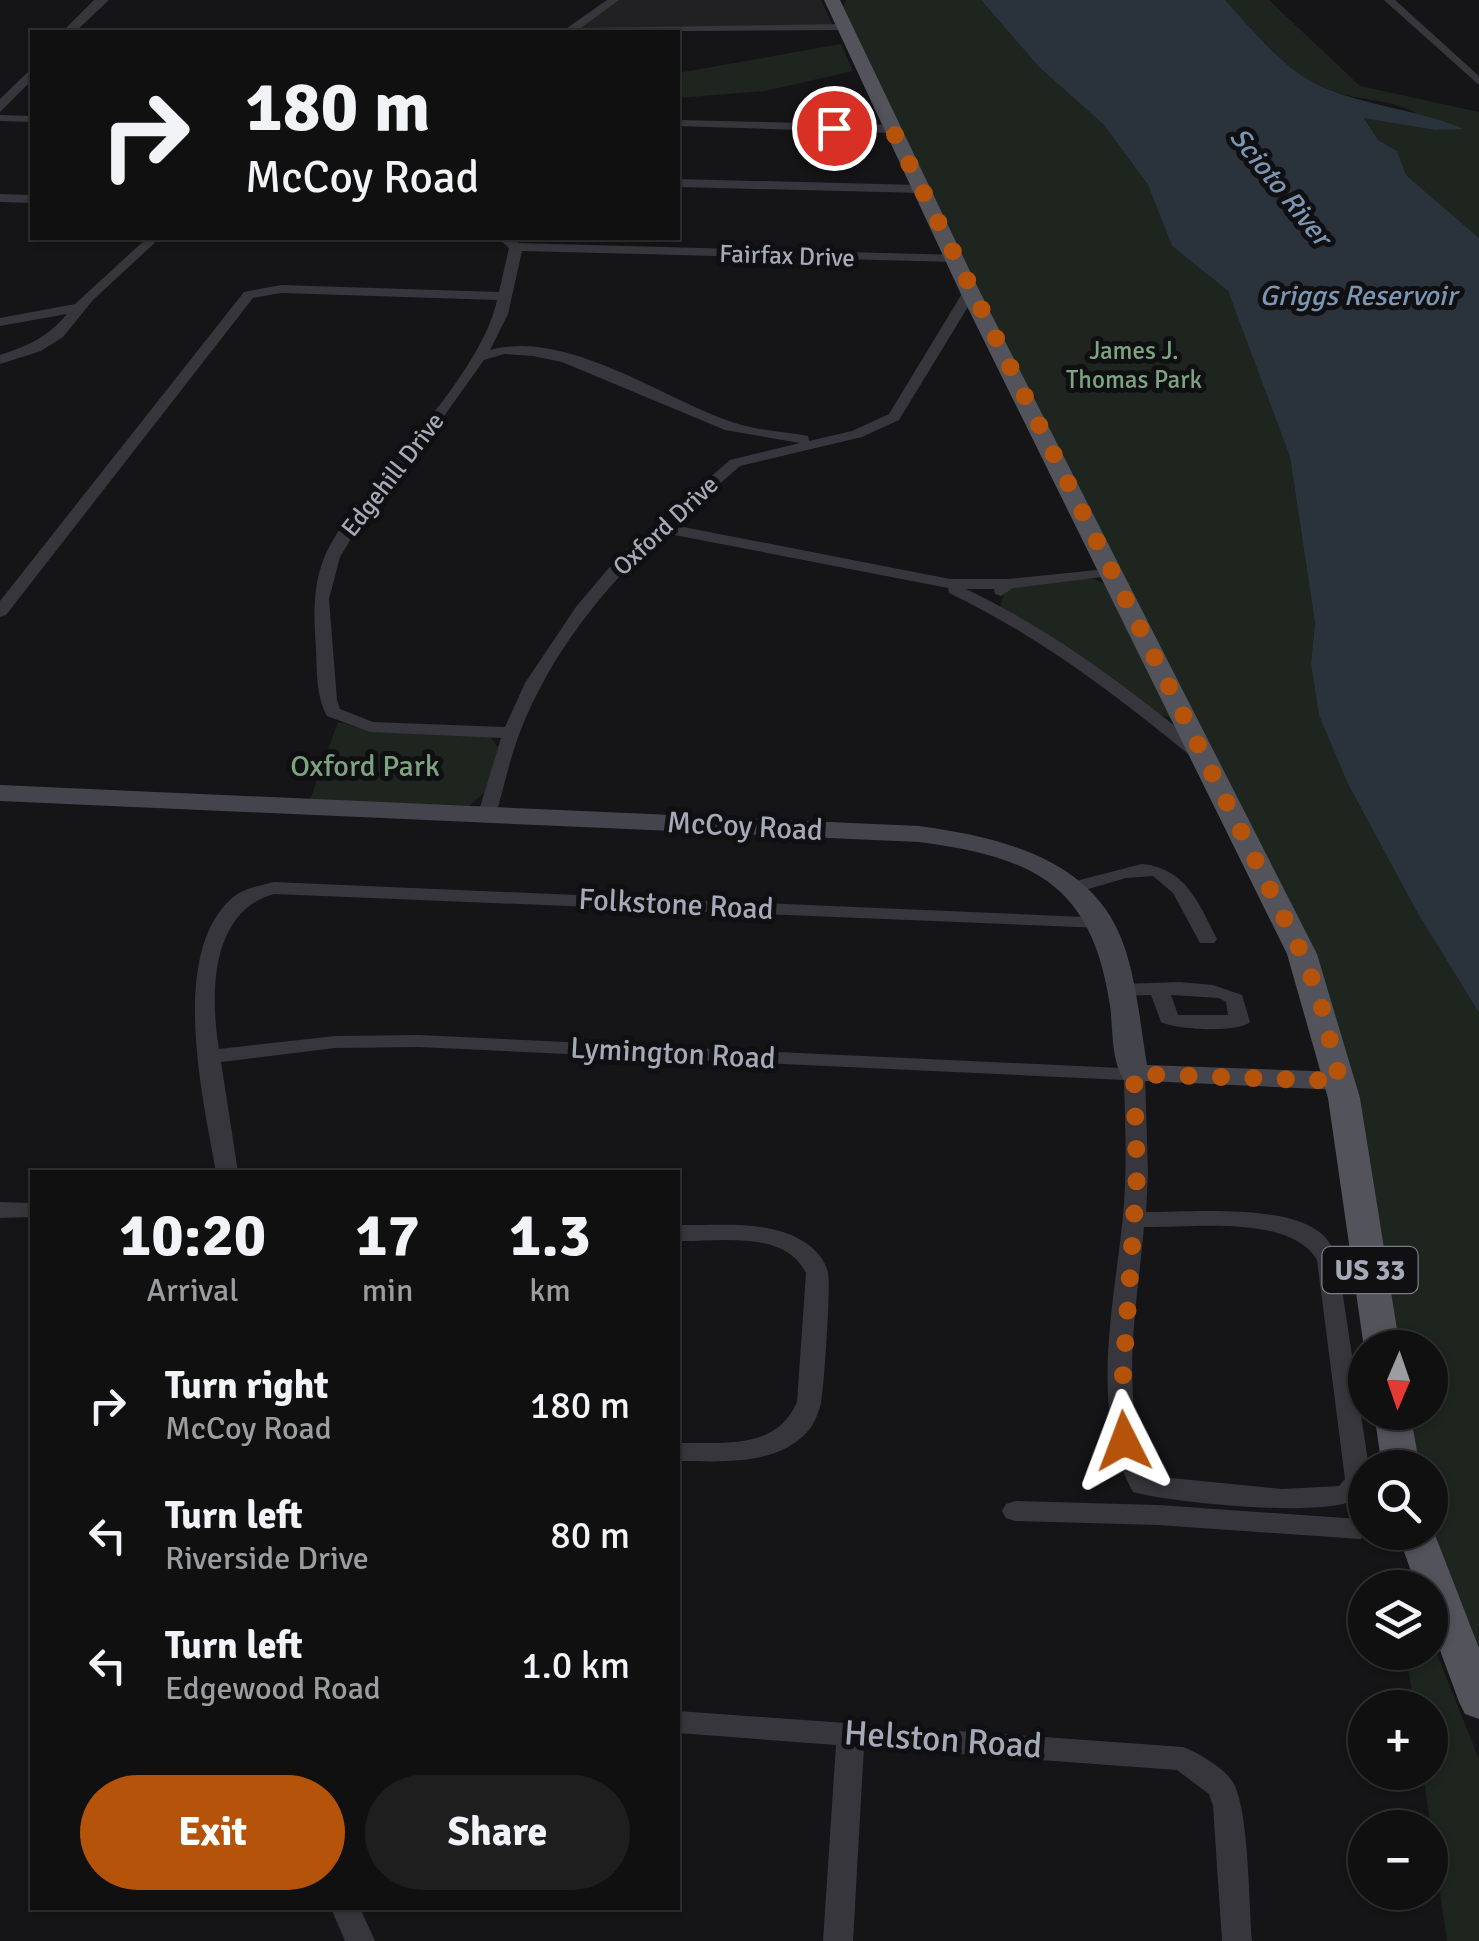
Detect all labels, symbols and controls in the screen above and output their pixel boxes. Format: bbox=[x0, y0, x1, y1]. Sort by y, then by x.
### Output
text: 180 m bbox=[245, 64, 430, 150]
icon: right bbox=[80, 70, 210, 200]
pin bbox=[792, 86, 877, 171]
icon: arrive bbox=[807, 101, 862, 156]
water label: Scioto River bbox=[1222, 121, 1340, 255]
text: McCoy Road bbox=[245, 150, 479, 205]
street label: Fairfax Drive bbox=[719, 238, 855, 273]
water label: Griggs Reservoir bbox=[1259, 279, 1460, 313]
park label: James J. Thomas Park bbox=[1066, 335, 1202, 395]
street label: Edgehill Drive bbox=[334, 406, 450, 543]
street label: Oxford Drive bbox=[606, 469, 724, 582]
park label: Oxford Park bbox=[290, 748, 440, 785]
street label: McCoy Road bbox=[666, 804, 824, 849]
street label: Folkstone Road bbox=[577, 881, 775, 928]
street label: Lymington Road bbox=[569, 1030, 777, 1077]
text: 10:20 bbox=[119, 1199, 266, 1273]
text: 17 bbox=[355, 1199, 420, 1273]
text: 1.3 bbox=[509, 1199, 591, 1273]
road number: US 33 bbox=[1322, 1247, 1418, 1293]
text: Arrival bbox=[147, 1271, 239, 1310]
text: min bbox=[362, 1271, 413, 1310]
text: km bbox=[529, 1271, 571, 1310]
north arrow bbox=[1348, 1330, 1448, 1430]
map controls bbox=[1348, 1330, 1448, 1910]
text: Turn right bbox=[165, 1362, 329, 1409]
icon: right bbox=[80, 1378, 135, 1433]
text: 180 m bbox=[530, 1382, 630, 1429]
position arrow bbox=[1072, 1389, 1176, 1493]
text: McCoy Road bbox=[165, 1409, 332, 1448]
button: search bbox=[1348, 1450, 1448, 1550]
text: Turn left bbox=[165, 1492, 303, 1539]
icon: left bbox=[80, 1508, 135, 1563]
text: 80 m bbox=[550, 1512, 630, 1559]
text: Riverside Drive bbox=[165, 1539, 369, 1578]
button: layers bbox=[1348, 1570, 1448, 1670]
text: Turn left bbox=[165, 1622, 303, 1669]
icon: left bbox=[80, 1638, 135, 1693]
text: 1.0 km bbox=[521, 1642, 630, 1689]
text: Edgewood Road bbox=[165, 1669, 381, 1708]
button: + bbox=[1348, 1690, 1448, 1790]
street label: Helston Road bbox=[842, 1711, 1043, 1768]
button: Exit bbox=[80, 1775, 345, 1890]
button: Share bbox=[365, 1775, 630, 1890]
button: − bbox=[1348, 1810, 1448, 1910]

